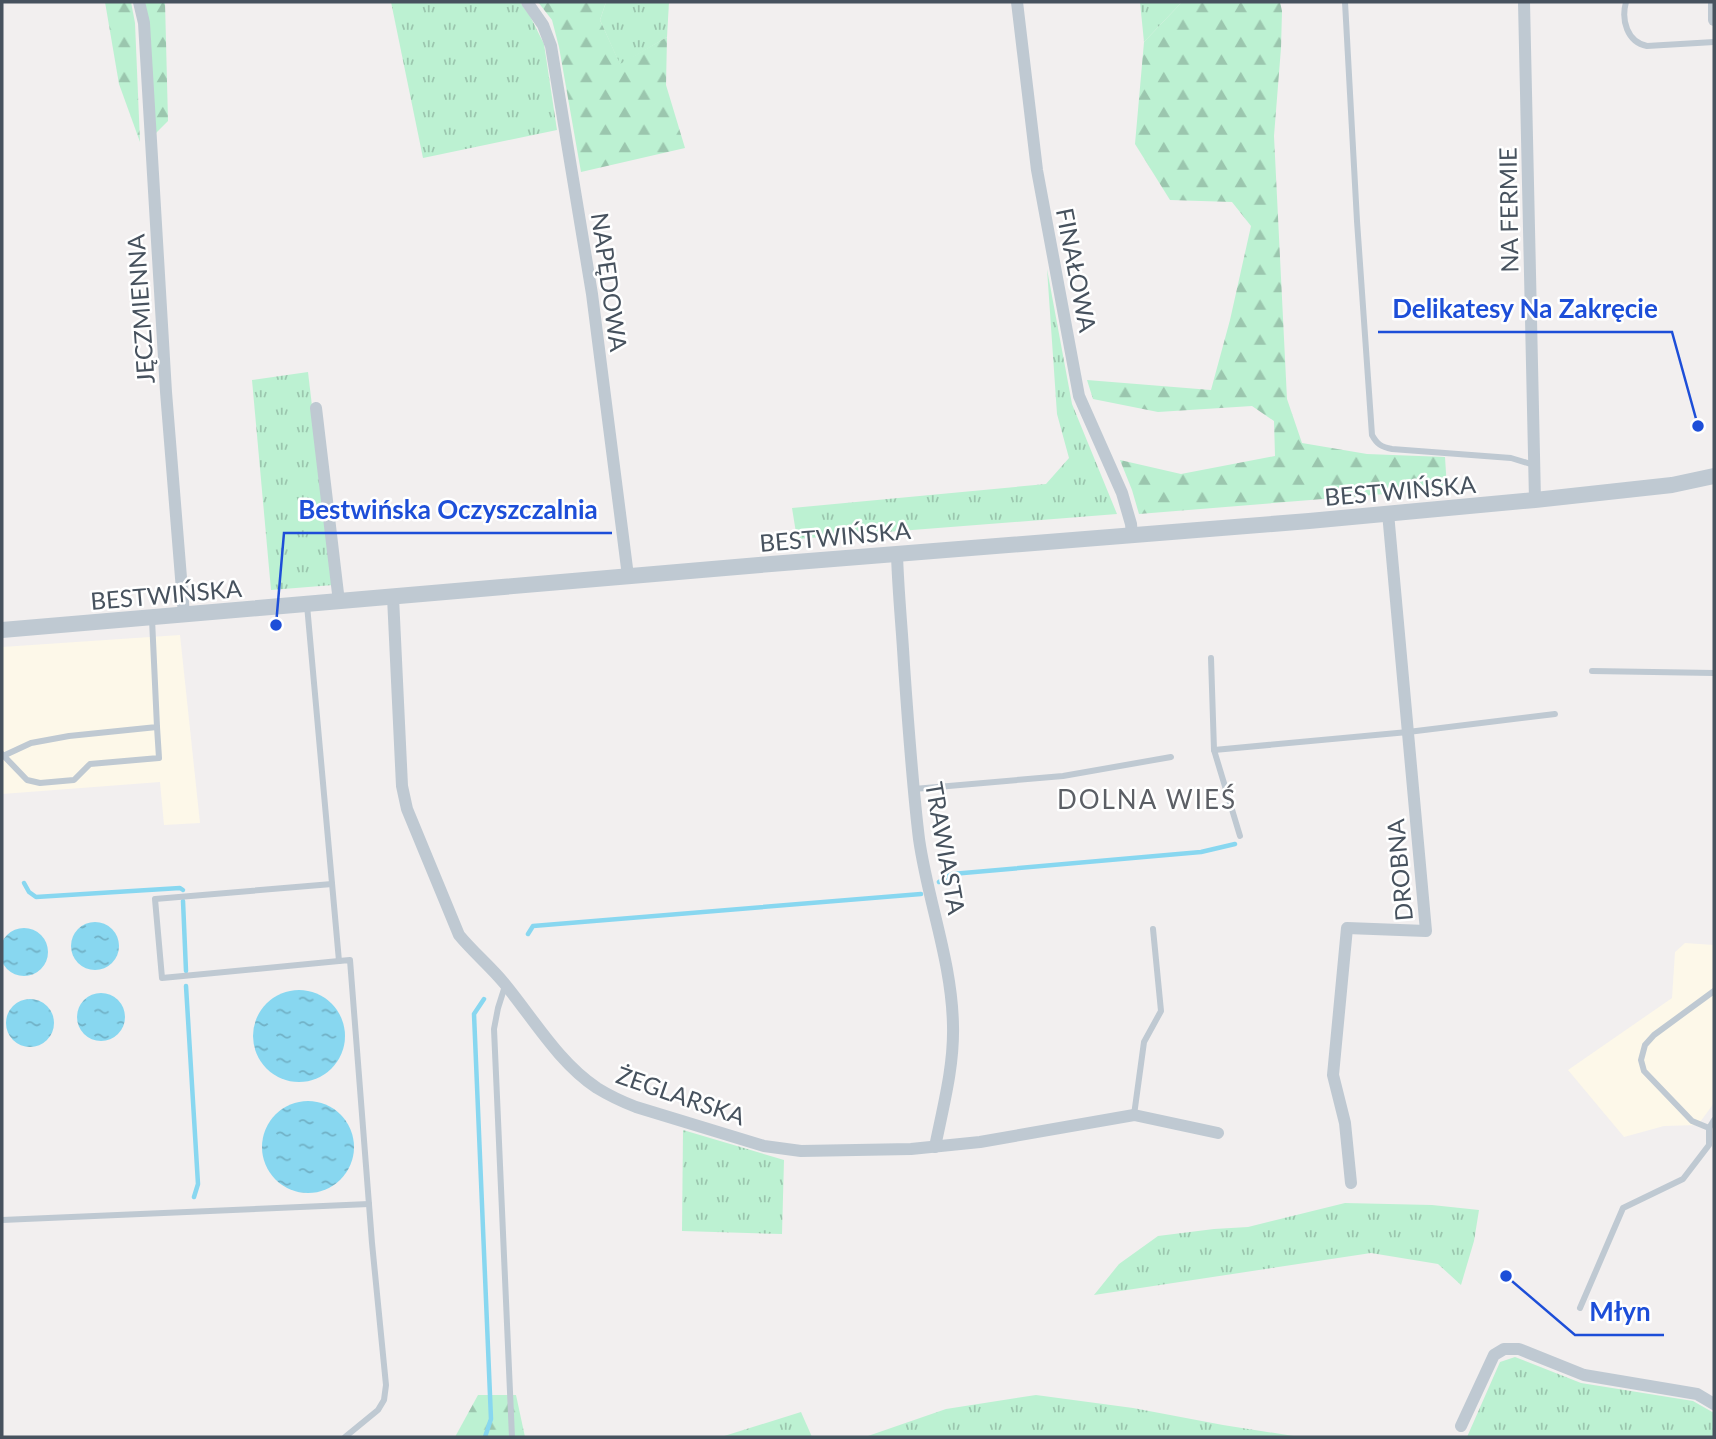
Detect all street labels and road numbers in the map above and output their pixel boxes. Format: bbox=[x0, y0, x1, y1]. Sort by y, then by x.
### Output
street label: NA FERMIE bbox=[1492, 147, 1524, 273]
street label: FINAŁOWA bbox=[1051, 206, 1103, 335]
street label: NAPĘDOWA bbox=[586, 211, 634, 354]
street label: JĘCZMIENNA bbox=[120, 232, 160, 385]
street label: BESTWIŃSKA bbox=[1323, 469, 1478, 511]
street label: BESTWIŃSKA bbox=[758, 515, 913, 557]
street label: BESTWIŃSKA bbox=[89, 573, 244, 615]
street label: TRAWIASTA bbox=[920, 779, 972, 917]
street label: DROBNA bbox=[1380, 817, 1418, 922]
street label: ŻEGLARSKA bbox=[613, 1059, 750, 1131]

